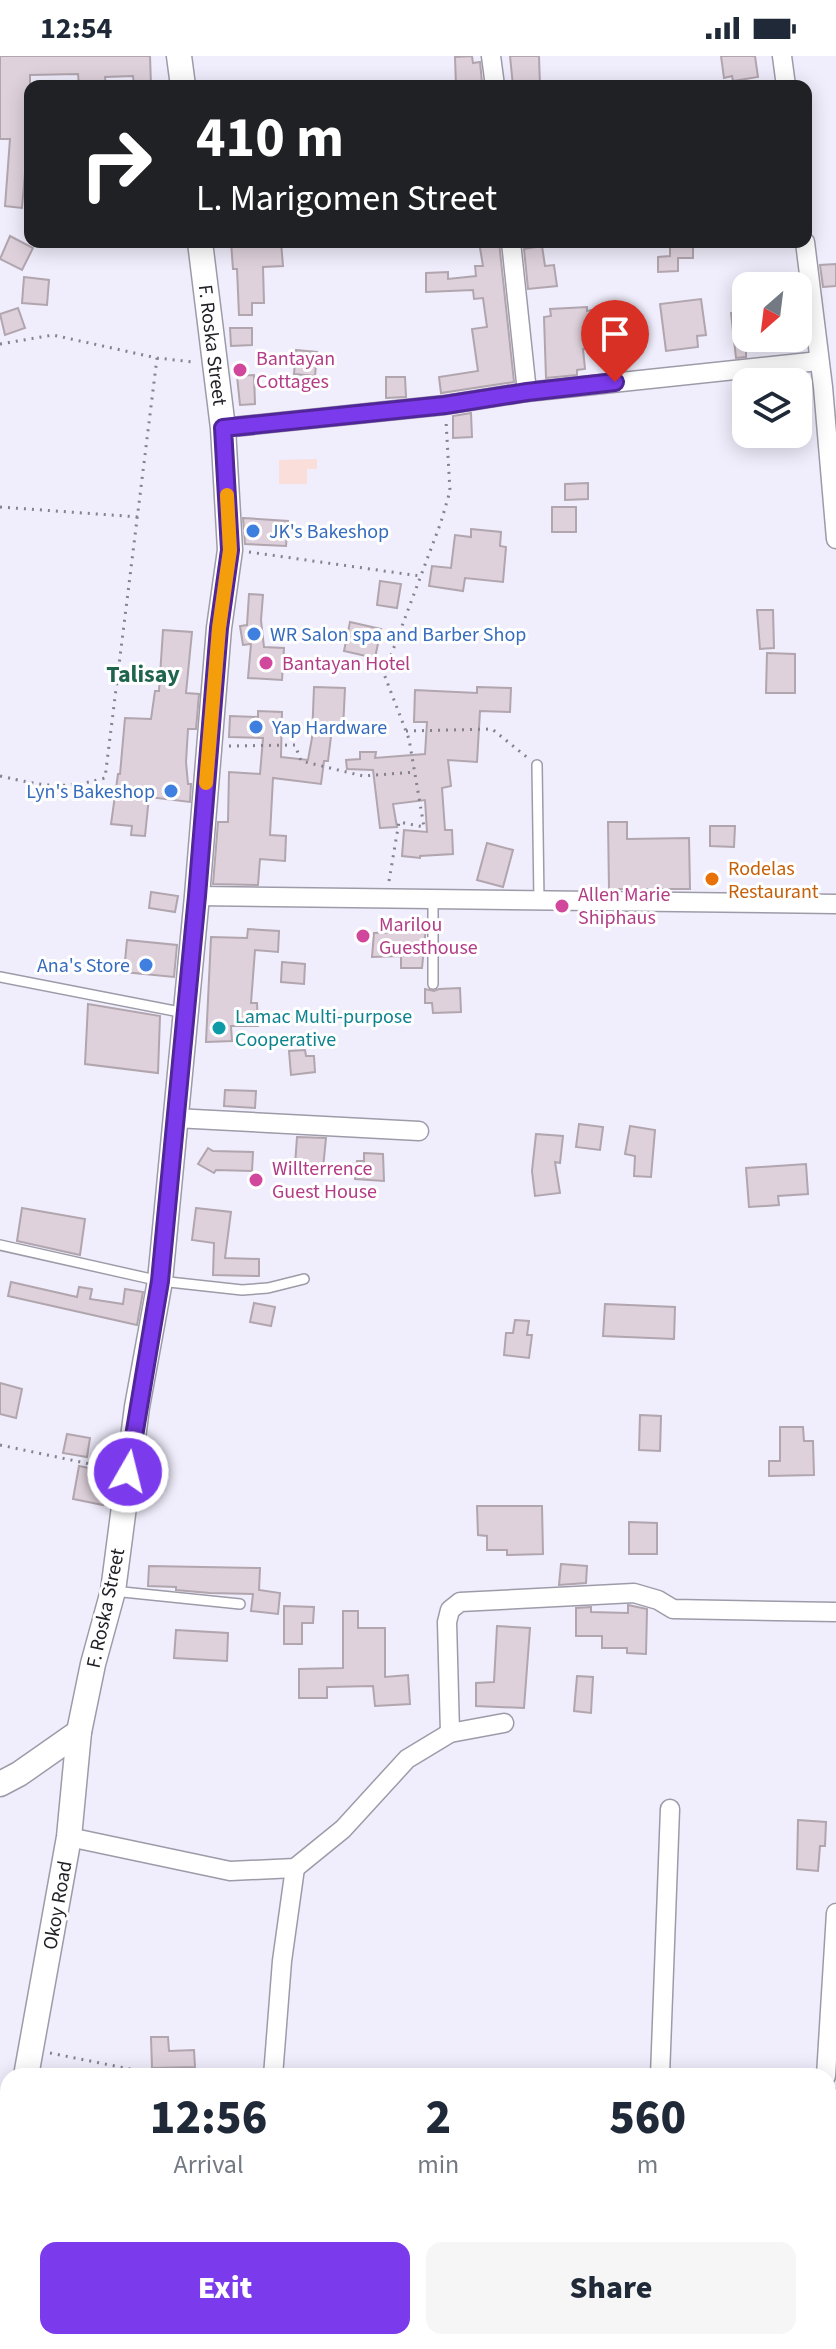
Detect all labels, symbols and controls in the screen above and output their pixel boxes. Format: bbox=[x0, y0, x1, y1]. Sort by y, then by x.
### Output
text: 12:54 bbox=[40, 7, 112, 50]
text: 410 m bbox=[196, 99, 344, 178]
icon: right bbox=[64, 112, 168, 216]
text: L. Marigomen Street bbox=[196, 173, 497, 224]
north arrow bbox=[732, 272, 812, 352]
map controls bbox=[732, 272, 812, 448]
street label: F. Roska Street bbox=[191, 283, 233, 407]
pin bbox=[581, 300, 649, 382]
icon: arrive bbox=[593, 312, 637, 356]
place label: Bantayan Cottages bbox=[256, 345, 335, 396]
marker: Bantayan Cottages bbox=[231, 361, 249, 379]
button: layers bbox=[732, 368, 812, 448]
place label: JK's Bakeshop bbox=[269, 518, 389, 546]
marker: JK's Bakeshop bbox=[244, 522, 262, 540]
place label: WR Salon spa and Barber Shop bbox=[270, 621, 526, 649]
marker: WR Salon spa and Barber Shop bbox=[245, 625, 263, 643]
place label: Bantayan Hotel bbox=[282, 650, 410, 678]
marker: Bantayan Hotel bbox=[257, 654, 275, 672]
district label: Talisay bbox=[106, 657, 180, 692]
place label: Yap Hardware bbox=[271, 714, 387, 742]
marker: Yap Hardware bbox=[247, 718, 265, 736]
place label: Lyn's Bakeshop bbox=[26, 778, 155, 806]
marker: Lyn's Bakeshop bbox=[162, 782, 180, 800]
place label: Rodelas Restaurant bbox=[728, 855, 819, 906]
marker: Rodelas Restaurant bbox=[703, 870, 721, 888]
place label: Allen Marie Shiphaus bbox=[578, 881, 670, 932]
marker: Allen Marie Shiphaus bbox=[553, 897, 571, 915]
place label: Marilou Guesthouse bbox=[379, 911, 478, 962]
marker: Marilou Guesthouse bbox=[354, 927, 372, 945]
place label: Ana's Store bbox=[37, 952, 130, 980]
marker: Ana's Store bbox=[137, 956, 155, 974]
place label: Lamac Multi-purpose Cooperative bbox=[235, 1003, 412, 1054]
marker: Lamac Multi-purpose Cooperative bbox=[210, 1019, 228, 1037]
place label: Willterrence Guest House bbox=[272, 1155, 377, 1206]
marker: Willterrence Guest House bbox=[247, 1171, 265, 1189]
position arrow bbox=[86, 1430, 170, 1514]
street label: F. Roska Street bbox=[80, 1546, 132, 1671]
street label: Okoy Road bbox=[36, 1858, 80, 1952]
text: 12:56 bbox=[150, 2084, 267, 2152]
text: 2 bbox=[425, 2084, 451, 2152]
text: 560 bbox=[609, 2084, 686, 2152]
text: Arrival bbox=[174, 2146, 244, 2183]
text: min bbox=[417, 2146, 459, 2183]
text: m bbox=[637, 2146, 658, 2183]
button: Exit bbox=[40, 2242, 410, 2334]
button: Share bbox=[426, 2242, 796, 2334]

